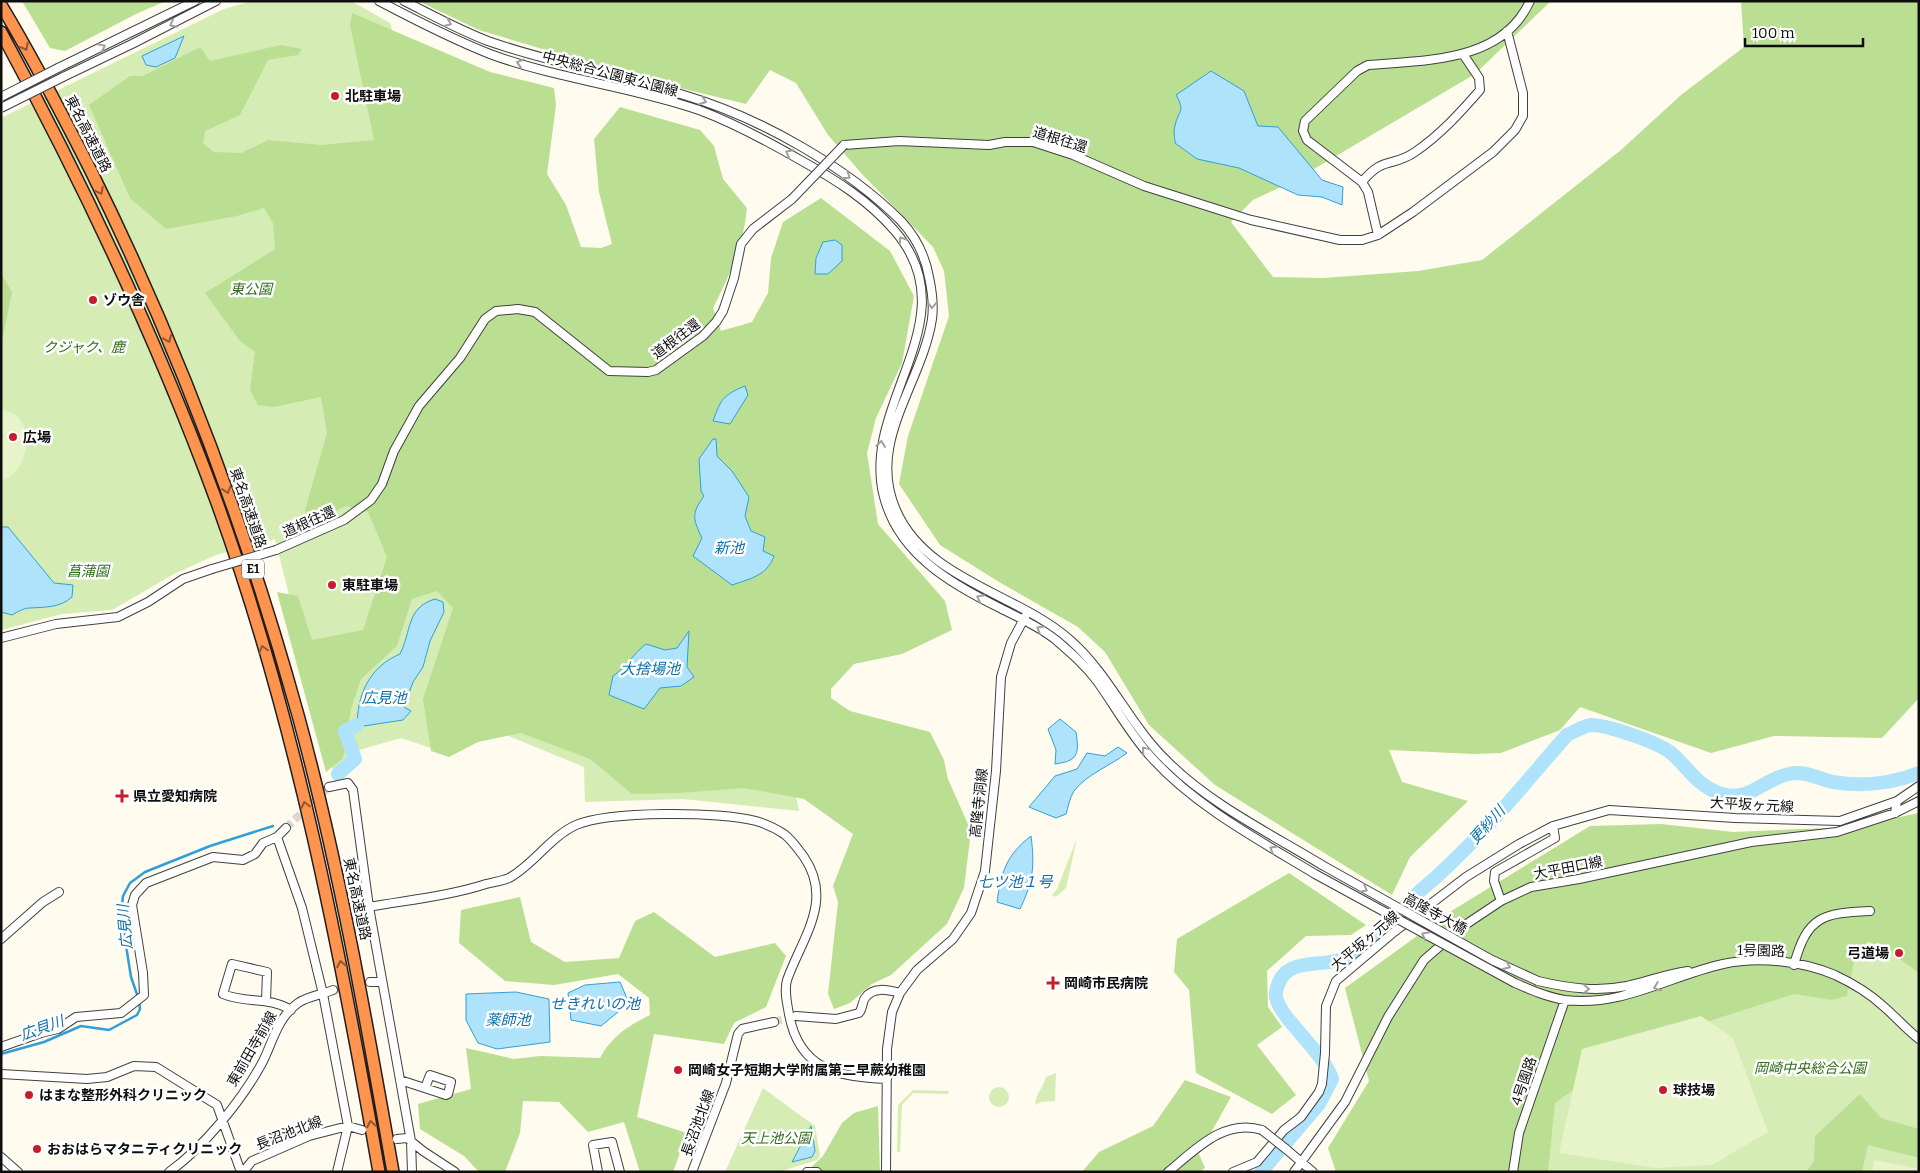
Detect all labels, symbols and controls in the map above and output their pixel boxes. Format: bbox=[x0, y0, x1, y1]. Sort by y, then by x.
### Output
scale bar bbox=[1745, 15, 1862, 47]
one-way arrow bbox=[443, 17, 452, 28]
one-way arrow bbox=[169, 18, 178, 28]
text: 100 m bbox=[1752, 24, 1795, 42]
one-way arrow bbox=[19, 42, 29, 51]
one-way arrow bbox=[97, 42, 106, 53]
street label: 中央総合公園東公園線 bbox=[540, 48, 680, 100]
one-way arrow bbox=[516, 58, 524, 68]
place label: 北駐車場 bbox=[345, 88, 401, 105]
marker: 北駐車場 bbox=[329, 90, 341, 102]
street label: 東名高速道路 bbox=[61, 93, 115, 175]
one-way arrow bbox=[698, 95, 707, 105]
street label: 道根往還 bbox=[1031, 124, 1089, 156]
one-way arrow bbox=[785, 149, 794, 159]
one-way arrow bbox=[842, 170, 851, 180]
one-way arrow bbox=[94, 186, 105, 195]
one-way arrow bbox=[898, 236, 908, 245]
park label: 東公園 bbox=[230, 281, 274, 298]
place label: ゾウ舎 bbox=[103, 292, 145, 309]
marker: ゾウ舎 bbox=[87, 294, 99, 306]
one-way arrow bbox=[927, 301, 938, 309]
street label: 道根往還 bbox=[649, 315, 703, 363]
one-way arrow bbox=[161, 334, 172, 343]
park label: クジャク、鹿 bbox=[43, 339, 127, 356]
place label: 広場 bbox=[23, 429, 51, 446]
marker: 広場 bbox=[7, 431, 19, 443]
one-way arrow bbox=[876, 439, 886, 448]
street label: 東名高速道路 bbox=[226, 466, 270, 550]
one-way arrow bbox=[221, 486, 231, 494]
street label: 道根往還 bbox=[280, 503, 338, 541]
water label: 新池 bbox=[714, 539, 746, 557]
road number: E1 bbox=[242, 560, 264, 578]
park label: 菖蒲園 bbox=[67, 563, 111, 580]
place label: 東駐車場 bbox=[342, 577, 398, 594]
marker: 東駐車場 bbox=[326, 579, 338, 591]
one-way arrow bbox=[976, 594, 985, 604]
one-way arrow bbox=[1036, 625, 1045, 635]
one-way arrow bbox=[259, 645, 269, 653]
water label: 大捨場池 bbox=[620, 660, 682, 678]
water label: 広見池 bbox=[361, 689, 408, 707]
one-way arrow bbox=[1143, 747, 1151, 756]
street label: 高隆寺洞線 bbox=[967, 767, 991, 839]
place label: 県立愛知病院 bbox=[133, 788, 217, 805]
marker: 県立愛知病院 bbox=[115, 789, 129, 803]
street label: 大平坂ヶ元線 bbox=[1710, 794, 1794, 816]
one-way arrow bbox=[300, 801, 311, 810]
water label: 更紗川 bbox=[1465, 801, 1510, 848]
one-way arrow bbox=[1270, 845, 1279, 855]
street label: 大平田口線 bbox=[1532, 853, 1604, 883]
street label: 東名高速道路 bbox=[340, 856, 374, 942]
water label: 七ツ池１号 bbox=[977, 873, 1053, 891]
one-way arrow bbox=[1359, 882, 1368, 892]
street label: 高隆寺大橋 bbox=[1400, 890, 1470, 938]
water label: 広見川 bbox=[114, 902, 136, 950]
street label: 大平坂ヶ元線 bbox=[1327, 907, 1403, 975]
one-way arrow bbox=[1422, 931, 1431, 941]
street label: 1号園路 bbox=[1737, 942, 1785, 960]
place label: 弓道場 bbox=[1847, 945, 1889, 962]
marker: 弓道場 bbox=[1893, 947, 1905, 959]
one-way arrow bbox=[336, 960, 346, 969]
one-way arrow bbox=[1502, 960, 1511, 971]
place label: 岡崎市民病院 bbox=[1064, 975, 1148, 992]
marker: 岡崎市民病院 bbox=[1046, 976, 1060, 990]
one-way arrow bbox=[1653, 981, 1662, 991]
one-way arrow bbox=[1582, 984, 1590, 994]
water label: せきれいの池 bbox=[550, 995, 642, 1013]
street label: 東前田寺前線 bbox=[224, 1008, 280, 1090]
water label: 広貝川 bbox=[18, 1011, 68, 1044]
water label: 薬師池 bbox=[485, 1011, 532, 1029]
street label: 4号園路 bbox=[1508, 1055, 1540, 1107]
park label: 岡崎中央総合公園 bbox=[1754, 1060, 1868, 1077]
place label: 岡崎女子短期大学附属第二早蕨幼稚園 bbox=[688, 1062, 926, 1079]
marker: 岡崎女子短期大学附属第二早蕨幼稚園 bbox=[672, 1064, 684, 1076]
place label: 球技場 bbox=[1673, 1082, 1715, 1099]
marker: 球技場 bbox=[1657, 1084, 1669, 1096]
place label: はまな整形外科クリニック bbox=[39, 1087, 207, 1104]
street label: 長沼池北線 bbox=[678, 1087, 718, 1159]
marker: はまな整形外科クリニック bbox=[23, 1089, 35, 1101]
street label: 長沼池北線 bbox=[253, 1113, 325, 1153]
one-way arrow bbox=[366, 1119, 376, 1128]
park label: 天上池公園 bbox=[741, 1130, 813, 1147]
place label: おおはらマタニティクリニック bbox=[47, 1141, 242, 1158]
marker: おおはらマタニティクリニック bbox=[31, 1143, 43, 1155]

